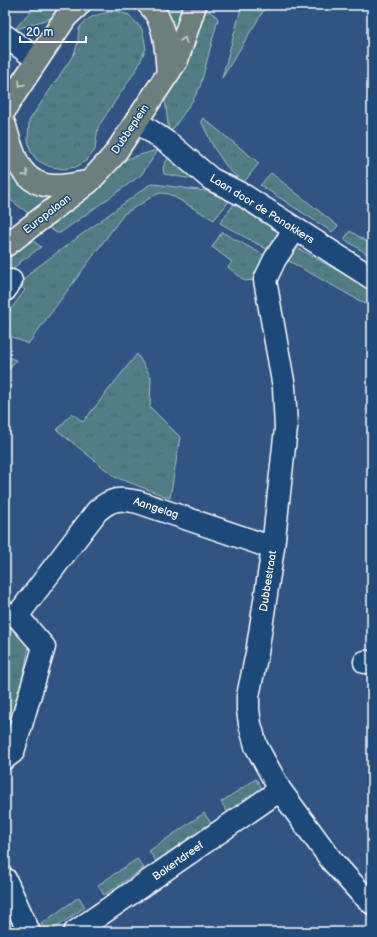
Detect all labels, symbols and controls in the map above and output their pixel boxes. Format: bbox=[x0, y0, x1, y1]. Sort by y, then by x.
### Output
scale bar bbox=[20, 18, 86, 44]
text: 20 m bbox=[26, 25, 53, 40]
one-way arrow bbox=[179, 37, 187, 44]
one-way arrow bbox=[18, 80, 26, 87]
street label: Dubbeplein bbox=[109, 102, 151, 156]
one-way arrow bbox=[21, 169, 29, 177]
street label: Laan door de Panakkers bbox=[207, 171, 317, 247]
street label: Europalaan bbox=[21, 191, 73, 237]
street label: Aangelag bbox=[132, 495, 180, 521]
street label: Dubbestraat bbox=[257, 549, 279, 612]
street label: Bakertdreef bbox=[150, 838, 206, 883]

